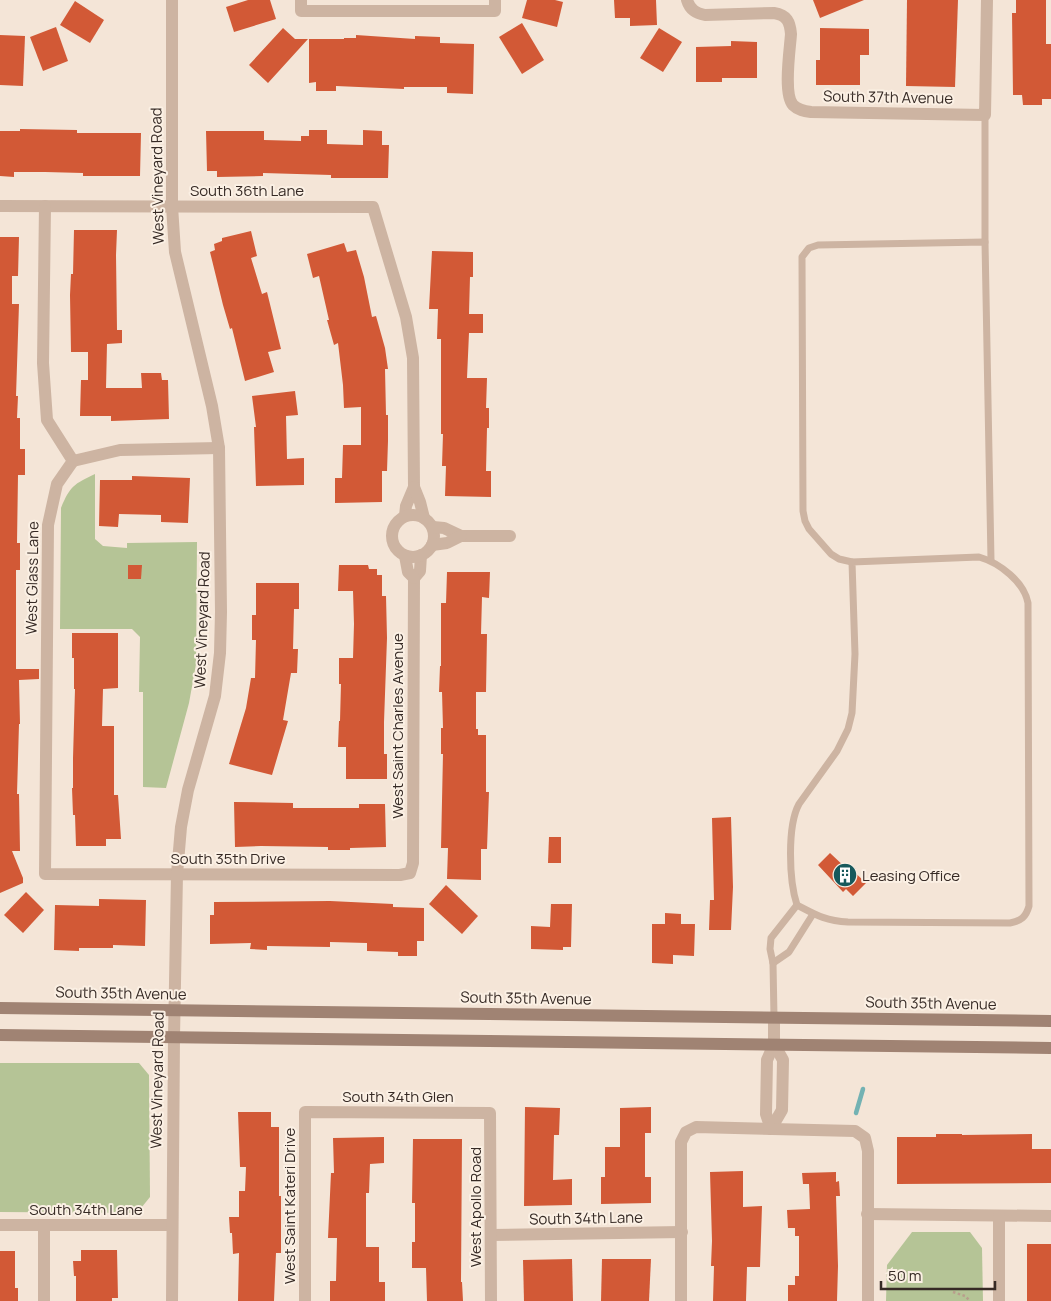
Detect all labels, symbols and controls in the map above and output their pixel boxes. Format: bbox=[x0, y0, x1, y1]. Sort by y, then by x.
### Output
street label: South 37th Avenue bbox=[823, 85, 953, 109]
street label: West Vineyard Road bbox=[145, 107, 169, 245]
street label: South 36th Lane bbox=[190, 180, 304, 201]
street label: West Glass Lane bbox=[21, 521, 43, 635]
street label: West Vineyard Road bbox=[189, 551, 215, 689]
street label: West Saint Charles Avenue bbox=[387, 633, 408, 819]
street label: South 35th Drive bbox=[171, 848, 286, 869]
building icon: Leasing Office bbox=[832, 862, 858, 888]
place label: Leasing Office bbox=[862, 865, 960, 886]
street label: South 35th Avenue bbox=[55, 981, 187, 1005]
street label: South 35th Avenue bbox=[460, 986, 592, 1010]
street label: South 35th Avenue bbox=[865, 991, 997, 1015]
street label: West Vineyard Road bbox=[145, 1011, 169, 1149]
street label: South 34th Glen bbox=[342, 1086, 454, 1107]
street label: West Saint Kateri Drive bbox=[279, 1128, 300, 1284]
street label: West Apollo Road bbox=[465, 1147, 486, 1267]
street label: South 34th Lane bbox=[29, 1199, 143, 1220]
street label: South 34th Lane bbox=[529, 1207, 643, 1229]
scale bar bbox=[881, 1258, 995, 1290]
text: 50 m bbox=[888, 1265, 922, 1286]

